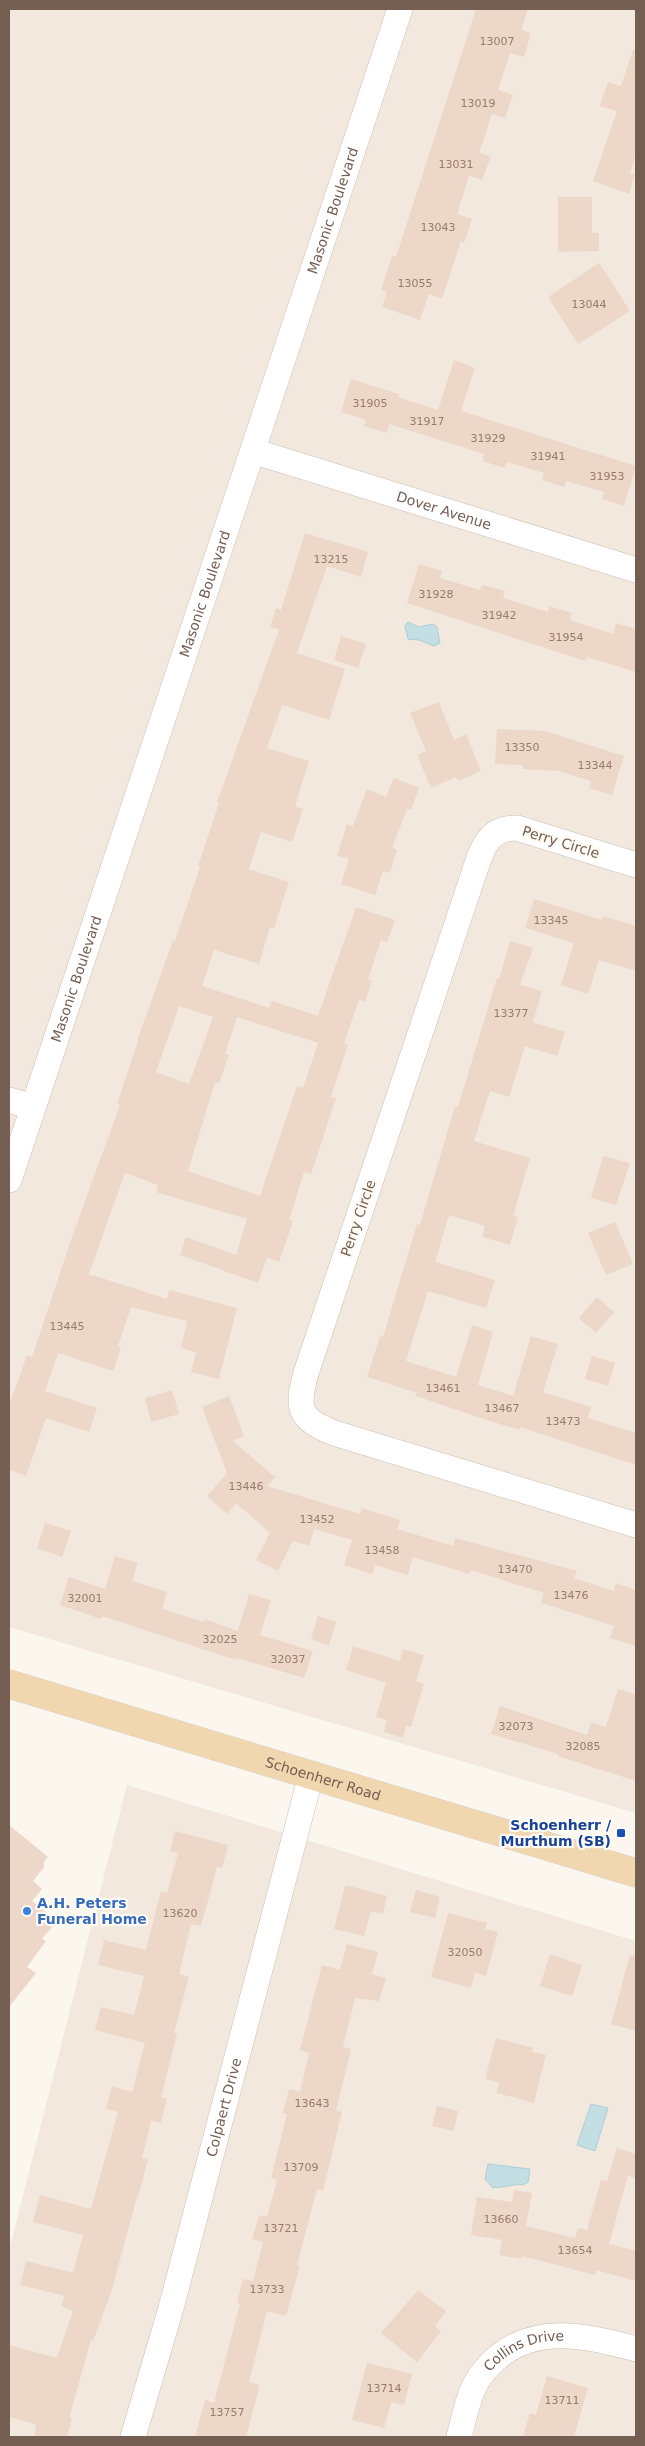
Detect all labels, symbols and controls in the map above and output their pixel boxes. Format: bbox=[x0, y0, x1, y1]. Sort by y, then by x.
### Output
house number: 13007 bbox=[480, 35, 515, 48]
house number: 13019 bbox=[461, 97, 496, 110]
street label: Masonic Boulevard bbox=[304, 145, 361, 276]
house number: 13031 bbox=[439, 158, 474, 171]
house number: 13043 bbox=[421, 221, 456, 234]
house number: 13055 bbox=[398, 277, 433, 290]
house number: 13044 bbox=[572, 298, 607, 311]
house number: 31905 bbox=[353, 397, 388, 410]
house number: 31917 bbox=[410, 415, 445, 428]
house number: 31929 bbox=[471, 432, 506, 445]
house number: 31941 bbox=[531, 450, 566, 463]
house number: 31953 bbox=[590, 470, 625, 483]
street label: Dover Avenue bbox=[395, 488, 493, 533]
street label: Masonic Boulevard bbox=[176, 529, 233, 659]
house number: 13215 bbox=[314, 553, 349, 566]
house number: 31928 bbox=[419, 588, 454, 601]
house number: 31942 bbox=[482, 609, 517, 622]
house number: 31954 bbox=[549, 631, 584, 644]
house number: 13350 bbox=[505, 741, 540, 754]
house number: 13344 bbox=[578, 759, 613, 772]
street label: Perry Circle bbox=[520, 823, 602, 861]
street label: Masonic Boulevard bbox=[48, 914, 105, 1044]
house number: 13345 bbox=[534, 914, 569, 927]
house number: 13377 bbox=[494, 1007, 529, 1020]
street label: Perry Circle bbox=[337, 1178, 379, 1258]
house number: 13445 bbox=[50, 1320, 85, 1333]
house number: 13461 bbox=[426, 1382, 461, 1395]
house number: 13467 bbox=[485, 1402, 520, 1415]
house number: 13473 bbox=[546, 1415, 581, 1428]
house number: 13446 bbox=[229, 1480, 264, 1493]
house number: 13452 bbox=[300, 1513, 335, 1526]
house number: 13458 bbox=[365, 1544, 400, 1557]
house number: 13470 bbox=[498, 1563, 533, 1576]
house number: 13476 bbox=[554, 1589, 589, 1602]
house number: 32001 bbox=[68, 1592, 103, 1605]
house number: 32025 bbox=[203, 1633, 238, 1646]
house number: 32037 bbox=[271, 1653, 306, 1666]
house number: 32073 bbox=[499, 1720, 534, 1733]
house number: 32085 bbox=[566, 1740, 601, 1753]
street label: Schoenherr Road bbox=[263, 1754, 383, 1804]
place label: Schoenherr / Murthum (SB) bbox=[501, 1817, 612, 1849]
marker: Schoenherr / Murthum (SB) bbox=[615, 1827, 627, 1839]
place label: A.H. Peters Funeral Home bbox=[37, 1895, 147, 1927]
marker: A.H. Peters Funeral Home bbox=[21, 1905, 33, 1917]
house number: 13620 bbox=[163, 1907, 198, 1920]
house number: 32050 bbox=[448, 1946, 483, 1959]
street label: Colpaert Drive bbox=[203, 2056, 244, 2158]
house number: 13643 bbox=[295, 2097, 330, 2110]
house number: 13709 bbox=[284, 2161, 319, 2174]
house number: 13660 bbox=[484, 2213, 519, 2226]
house number: 13721 bbox=[264, 2222, 299, 2235]
house number: 13654 bbox=[558, 2244, 593, 2257]
house number: 13733 bbox=[250, 2283, 285, 2296]
street label: Collins Drive bbox=[480, 2328, 564, 2374]
house number: 13714 bbox=[367, 2382, 402, 2395]
house number: 13711 bbox=[545, 2394, 580, 2407]
house number: 13757 bbox=[210, 2406, 245, 2419]

